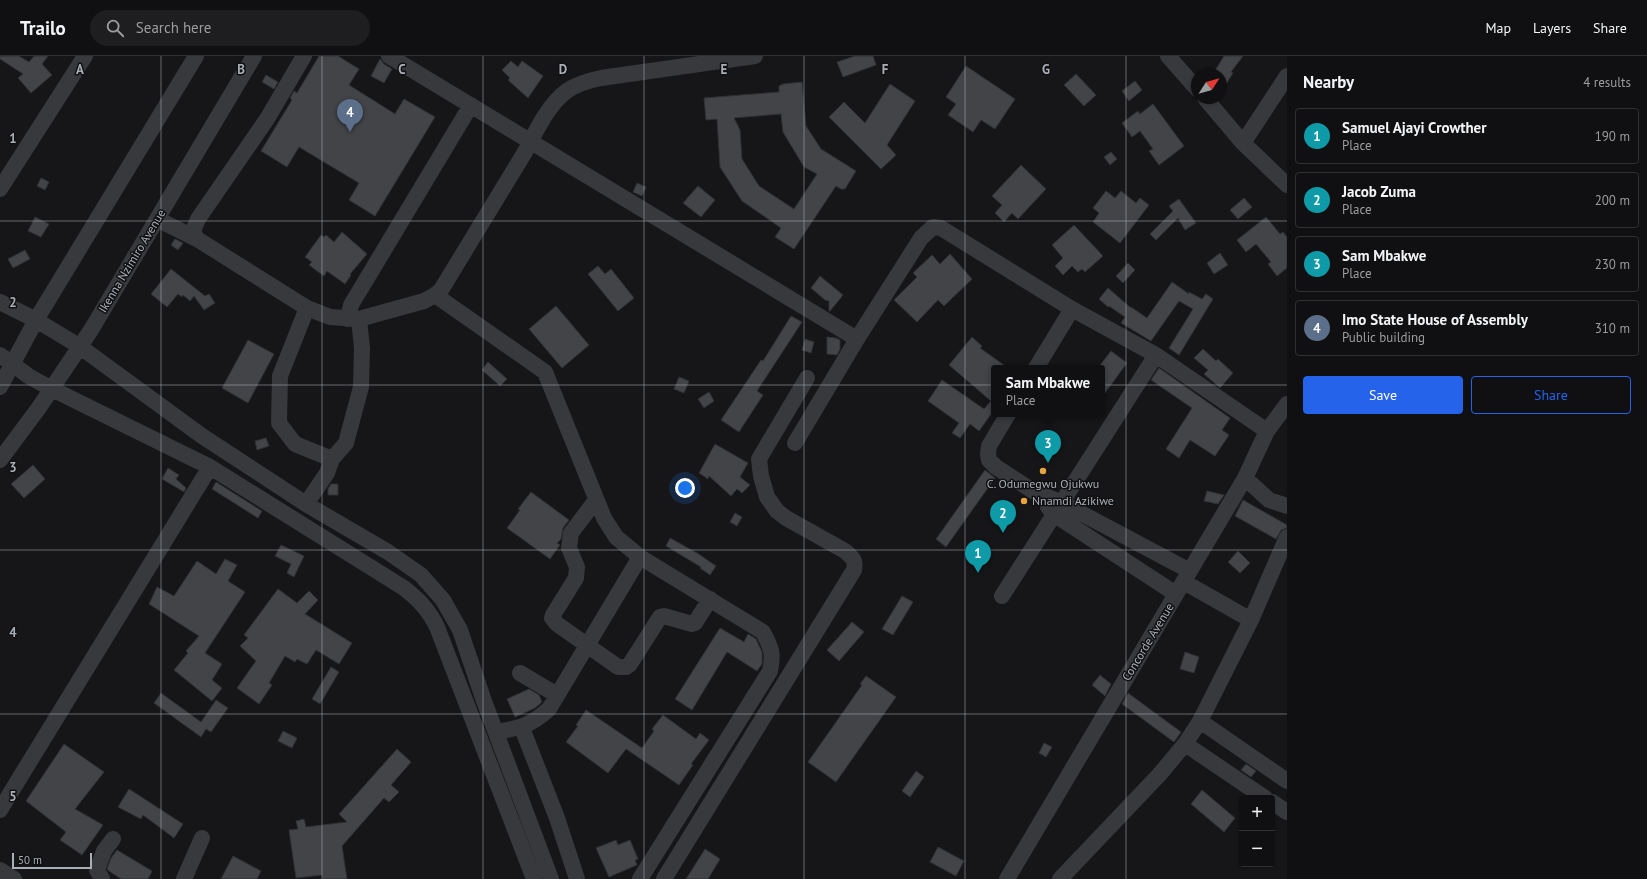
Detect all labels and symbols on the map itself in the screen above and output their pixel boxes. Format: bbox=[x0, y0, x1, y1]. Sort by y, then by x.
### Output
text: A bbox=[76, 61, 84, 78]
text: B bbox=[237, 61, 245, 78]
text: C bbox=[398, 61, 406, 78]
text: D bbox=[559, 61, 567, 78]
text: E bbox=[721, 61, 728, 78]
text: F bbox=[882, 61, 889, 78]
text: G bbox=[1042, 61, 1050, 78]
north arrow bbox=[1191, 68, 1227, 104]
pin: 4 bbox=[337, 99, 363, 132]
text: 1 bbox=[9, 130, 17, 147]
street label: Ikenna Nzimiro Avenue bbox=[95, 206, 168, 315]
text: 2 bbox=[9, 294, 17, 311]
pin: 3 bbox=[1035, 430, 1061, 463]
text: 3 bbox=[9, 459, 17, 476]
marker: C. Odumegwu Ojukwu bbox=[1038, 466, 1048, 476]
place label: C. Odumegwu Ojukwu bbox=[987, 476, 1099, 491]
your location bbox=[675, 478, 695, 498]
place label: Nnamdi Azikiwe bbox=[1032, 493, 1114, 508]
marker: Nnamdi Azikiwe bbox=[1019, 496, 1029, 506]
pin: 2 bbox=[990, 500, 1016, 533]
pin: 1 bbox=[965, 540, 991, 573]
street label: Concorde Avenue bbox=[1118, 600, 1177, 683]
text: 4 bbox=[9, 624, 17, 641]
text: 5 bbox=[9, 788, 17, 805]
scale bar bbox=[12, 851, 92, 870]

